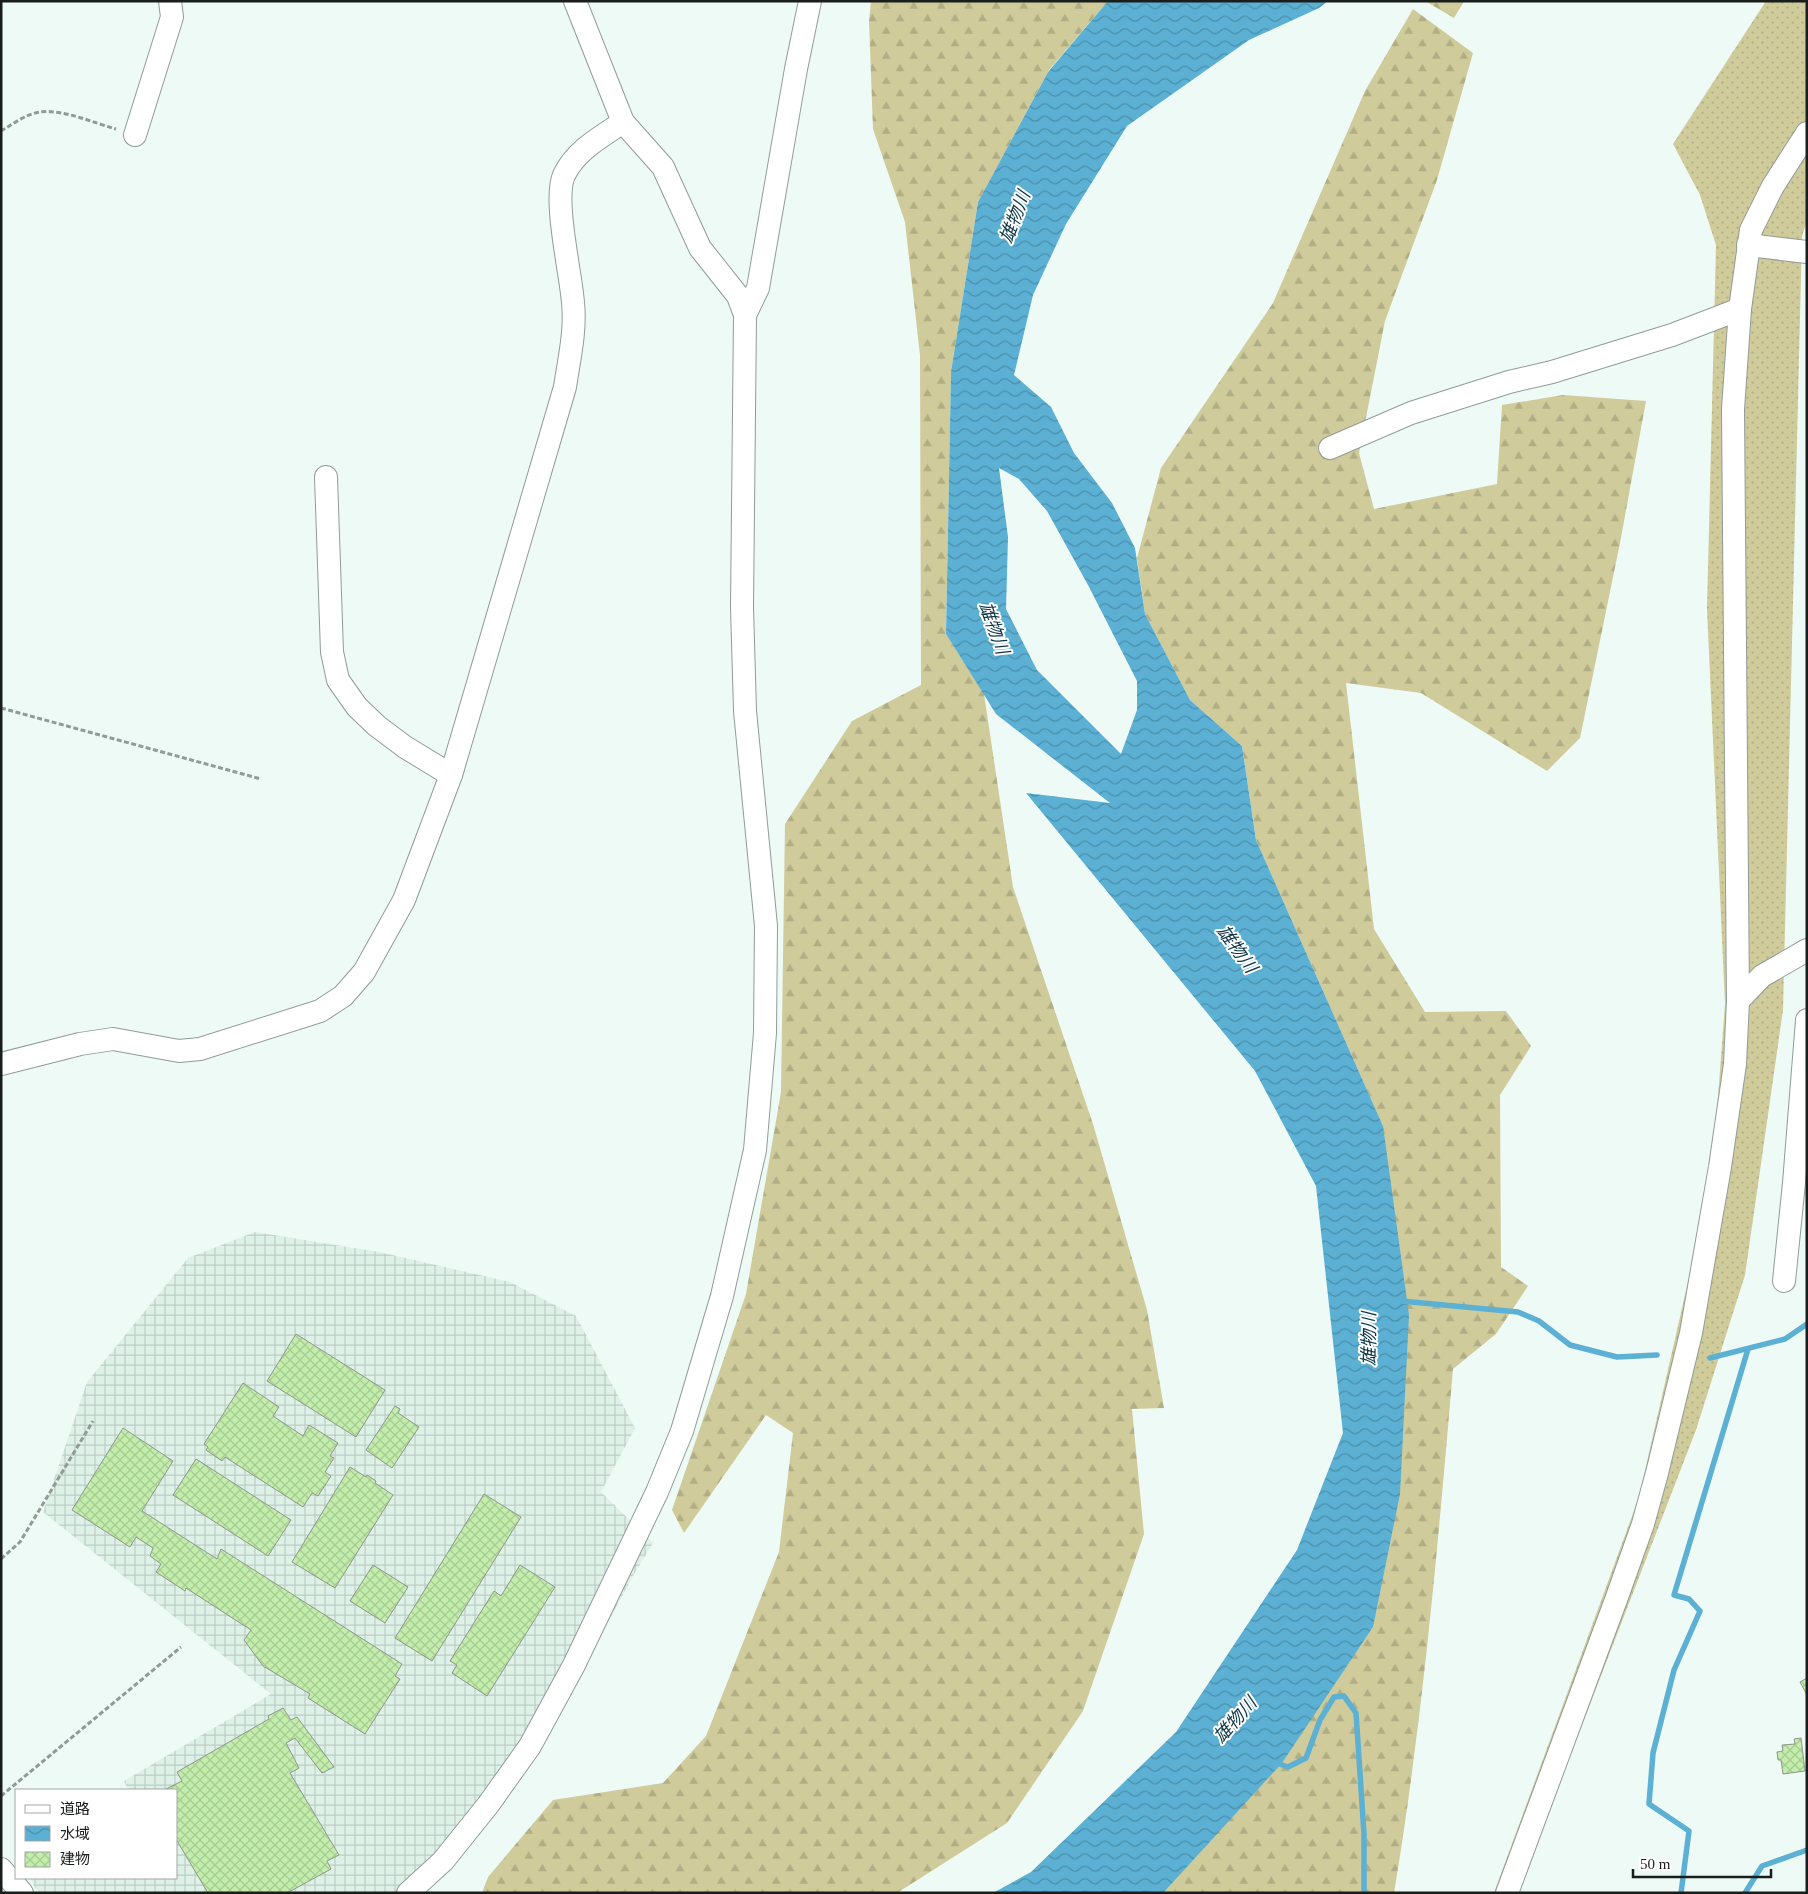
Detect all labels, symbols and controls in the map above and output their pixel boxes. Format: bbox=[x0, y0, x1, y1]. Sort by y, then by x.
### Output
water label: 雄物川 bbox=[996, 186, 1035, 246]
water label: 雄物川 bbox=[975, 599, 1013, 659]
water label: 雄物川 bbox=[1213, 921, 1262, 978]
water label: 雄物川 bbox=[1359, 1310, 1379, 1366]
water label: 雄物川 bbox=[1210, 1692, 1262, 1747]
legend bbox=[15, 1789, 178, 1879]
text: 道路 bbox=[60, 1801, 90, 1817]
text: 水域 bbox=[60, 1826, 90, 1842]
scale bar bbox=[1633, 1846, 1770, 1878]
text: 建物 bbox=[60, 1851, 90, 1867]
text: 50 m bbox=[1640, 1856, 1671, 1872]

